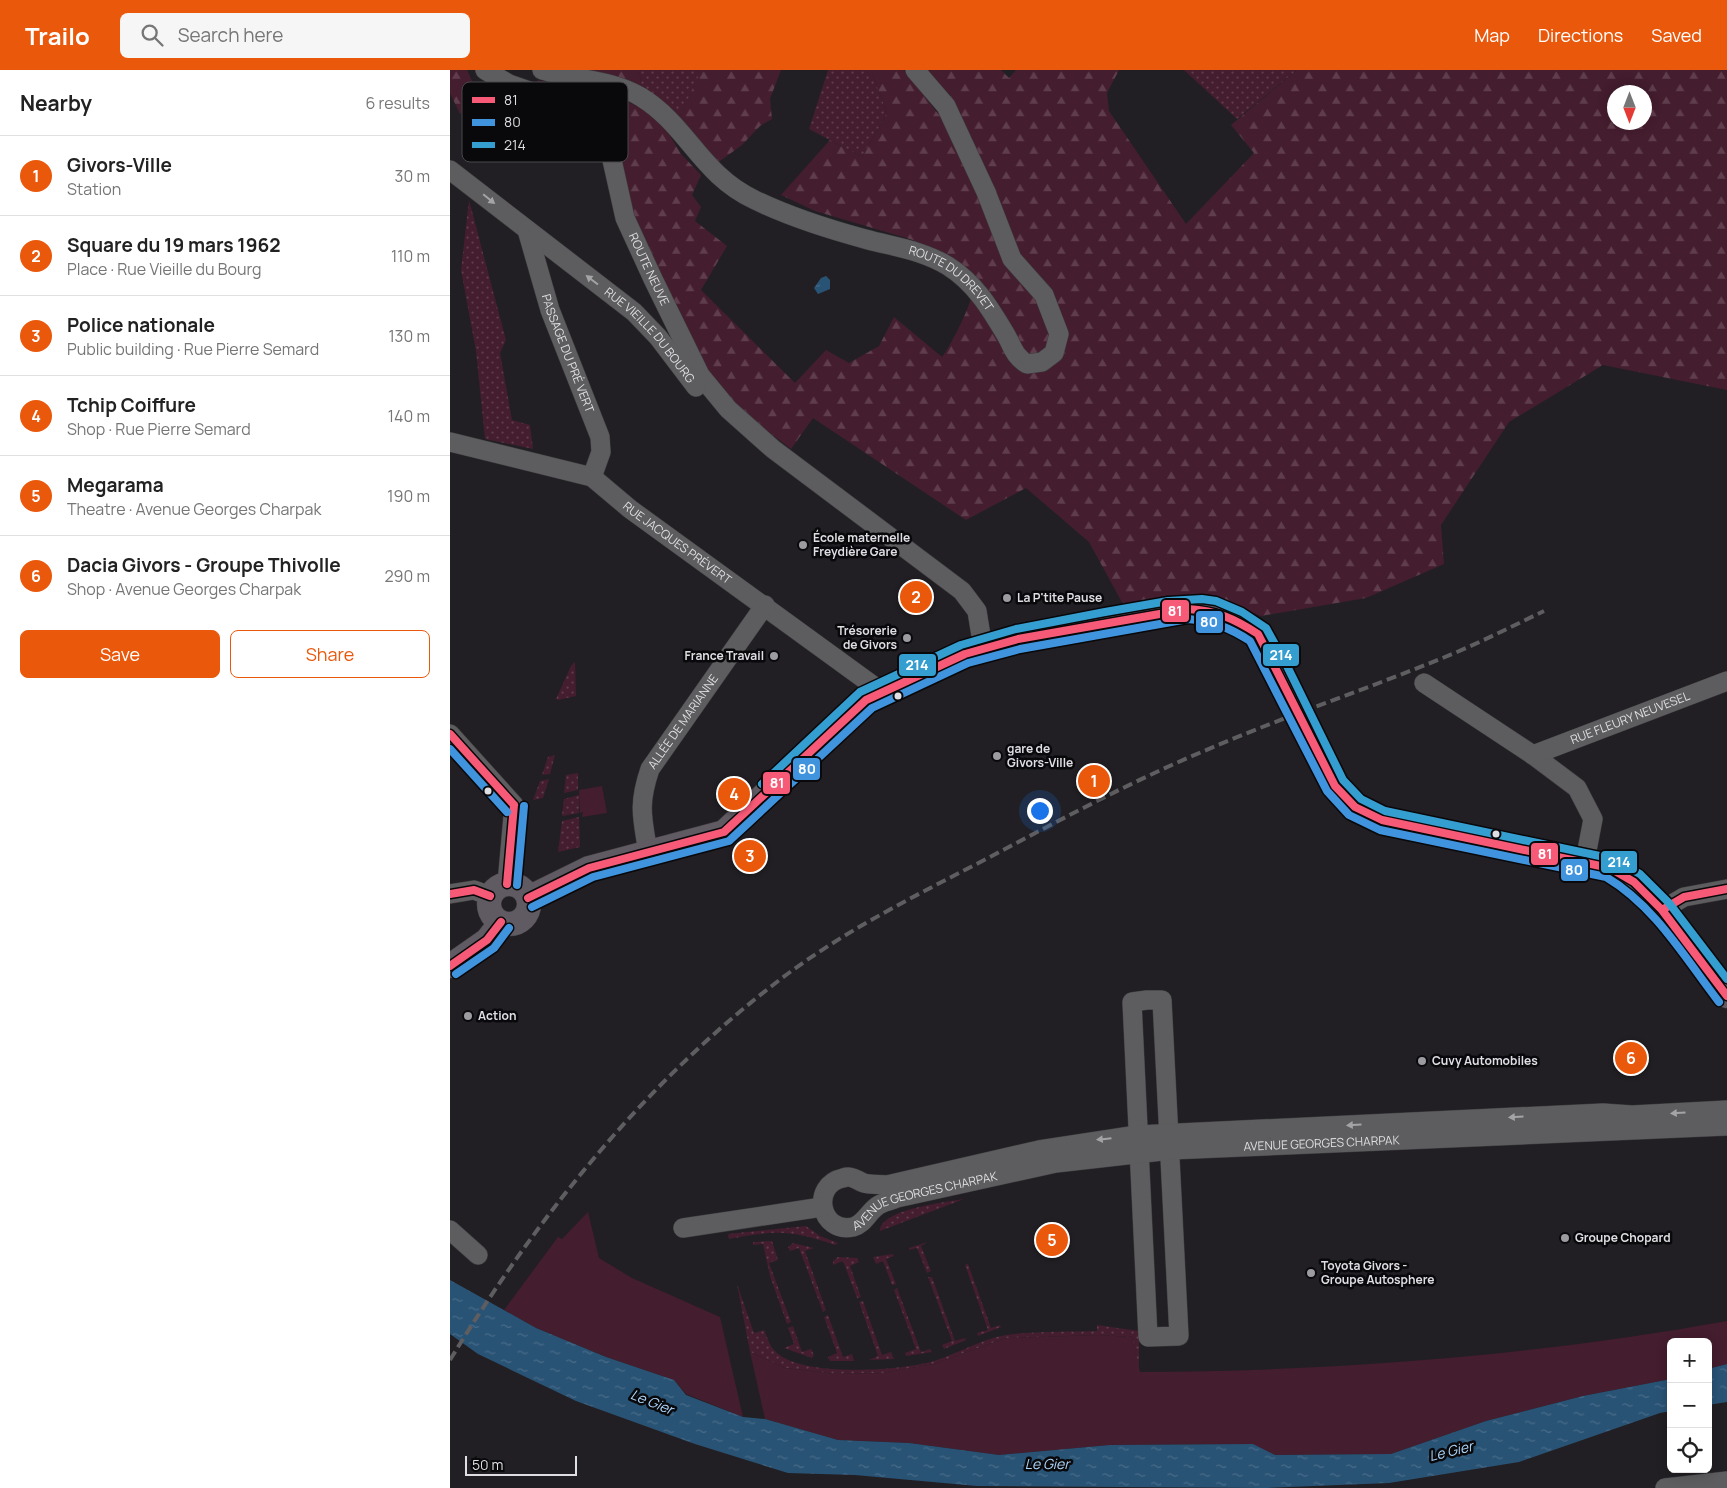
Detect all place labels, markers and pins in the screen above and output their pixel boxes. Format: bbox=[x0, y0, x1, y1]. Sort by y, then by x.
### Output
place label: École maternelle Freydière Gare bbox=[813, 529, 910, 560]
marker: École maternelle Freydière Gare bbox=[797, 539, 809, 551]
pin: 2 bbox=[900, 578, 932, 616]
place label: La P'tite Pause bbox=[1017, 589, 1102, 606]
marker: La P'tite Pause bbox=[1001, 592, 1013, 604]
place label: Trésorerie de Givors bbox=[837, 622, 897, 653]
marker: Trésorerie de Givors bbox=[901, 632, 913, 644]
place label: France Travail bbox=[685, 647, 764, 664]
marker: France Travail bbox=[768, 650, 780, 662]
unlabelled marker bbox=[893, 691, 903, 701]
place label: gare de Givors-Ville bbox=[1007, 740, 1073, 771]
marker: gare de Givors-Ville bbox=[991, 750, 1003, 762]
pin: 1 bbox=[1078, 762, 1110, 800]
pin: 4 bbox=[718, 775, 750, 813]
unlabelled marker bbox=[483, 786, 493, 796]
unlabelled marker bbox=[1491, 829, 1501, 839]
pin: 3 bbox=[734, 837, 766, 875]
place label: Action bbox=[478, 1007, 516, 1024]
marker: Action bbox=[462, 1010, 474, 1022]
pin: 6 bbox=[1615, 1039, 1647, 1077]
place label: Cuvy Automobiles bbox=[1432, 1052, 1538, 1069]
marker: Cuvy Automobiles bbox=[1416, 1055, 1428, 1067]
pin: 5 bbox=[1036, 1221, 1068, 1259]
place label: Groupe Chopard bbox=[1575, 1229, 1671, 1246]
marker: Groupe Chopard bbox=[1559, 1232, 1571, 1244]
place label: Toyota Givors - Groupe Autosphere bbox=[1321, 1257, 1435, 1288]
marker: Toyota Givors - Groupe Autosphere bbox=[1305, 1267, 1317, 1279]

